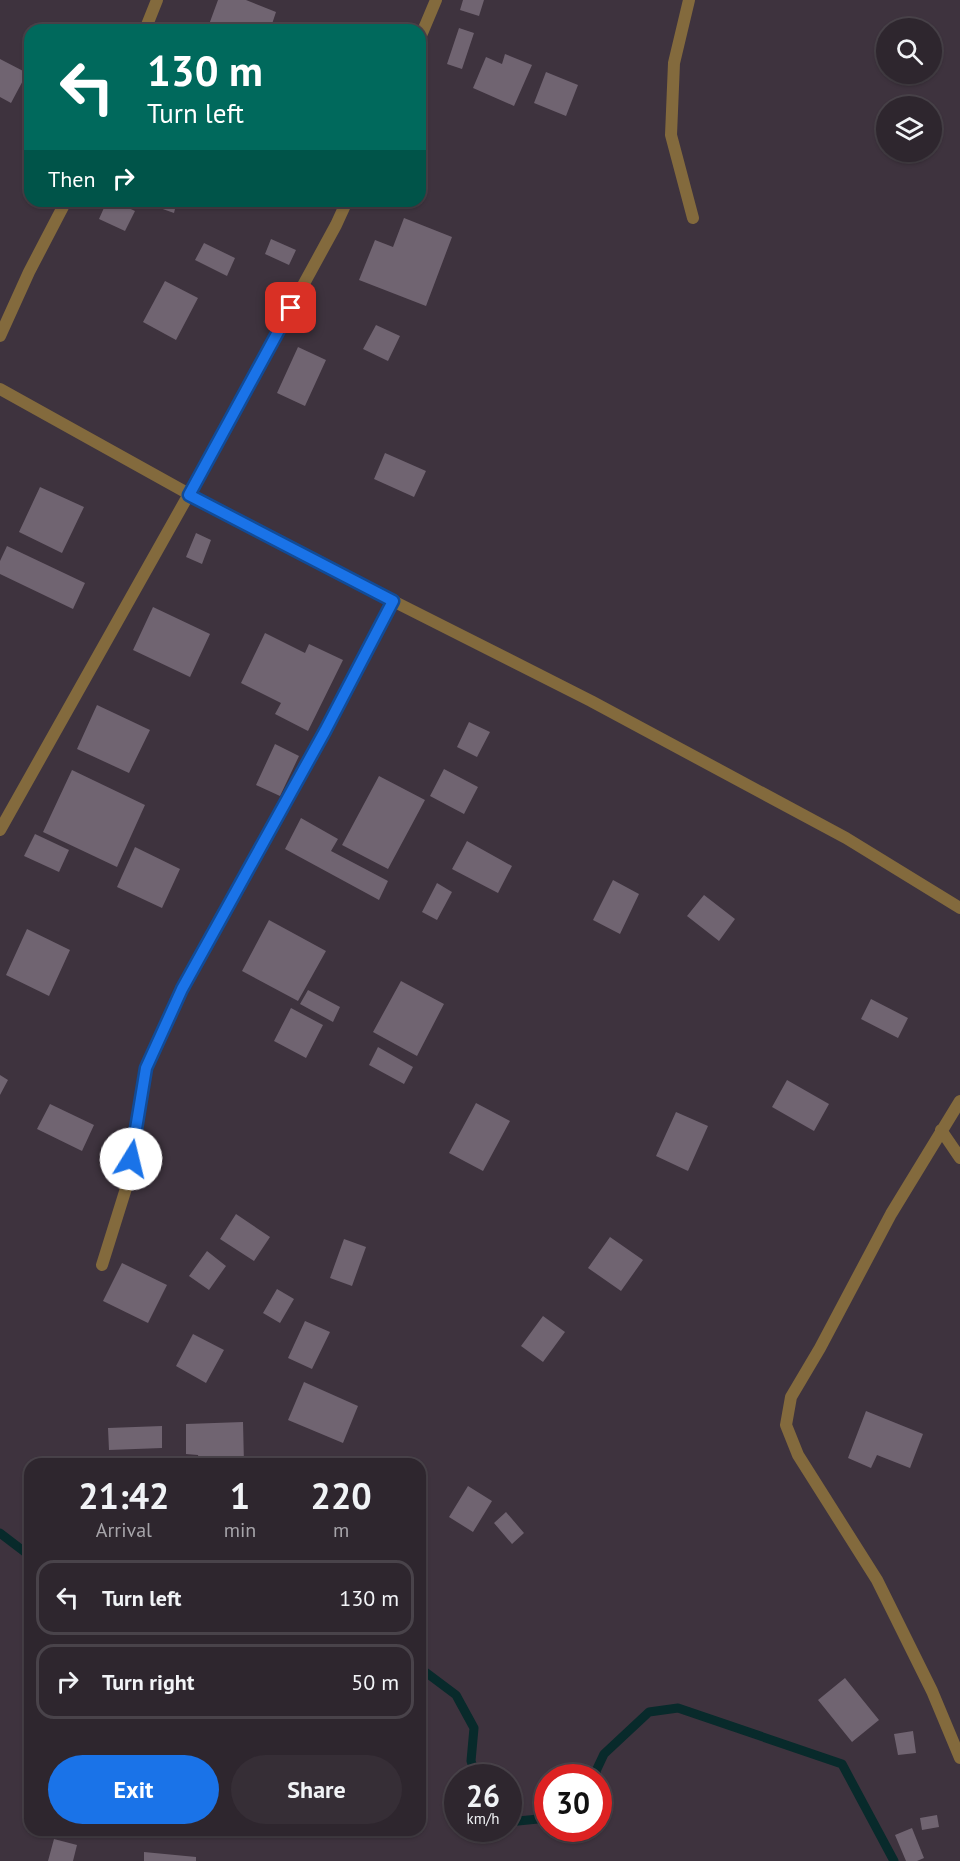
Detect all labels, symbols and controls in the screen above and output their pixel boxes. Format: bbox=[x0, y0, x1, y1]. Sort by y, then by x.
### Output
map controls bbox=[876, 18, 942, 162]
button: search bbox=[876, 18, 942, 84]
text: 130 m bbox=[147, 43, 263, 98]
icon: left bbox=[48, 48, 126, 126]
text: Turn left bbox=[147, 96, 244, 130]
button: layers bbox=[876, 96, 942, 162]
icon: right bbox=[107, 162, 140, 195]
text: Then bbox=[48, 165, 95, 193]
pin bbox=[265, 282, 316, 333]
icon: arrive bbox=[274, 291, 307, 324]
position arrow bbox=[99, 1127, 163, 1191]
text: 21:42 bbox=[78, 1472, 170, 1519]
text: 1 bbox=[230, 1472, 250, 1519]
text: 220 bbox=[311, 1472, 372, 1519]
text: Arrival bbox=[96, 1517, 152, 1543]
text: min bbox=[224, 1517, 256, 1543]
text: m bbox=[333, 1517, 349, 1543]
icon: left bbox=[51, 1581, 84, 1614]
text: Turn left bbox=[102, 1584, 182, 1612]
text: 130 m bbox=[339, 1584, 399, 1612]
icon: right bbox=[51, 1665, 84, 1698]
text: Turn right bbox=[102, 1668, 194, 1696]
text: 50 m bbox=[351, 1668, 399, 1696]
button: Exit bbox=[48, 1755, 219, 1824]
button: Share bbox=[231, 1755, 402, 1824]
speed limit sign: 30 bbox=[534, 1764, 612, 1842]
text: 26 bbox=[466, 1776, 500, 1815]
text: km/h bbox=[467, 1809, 499, 1828]

